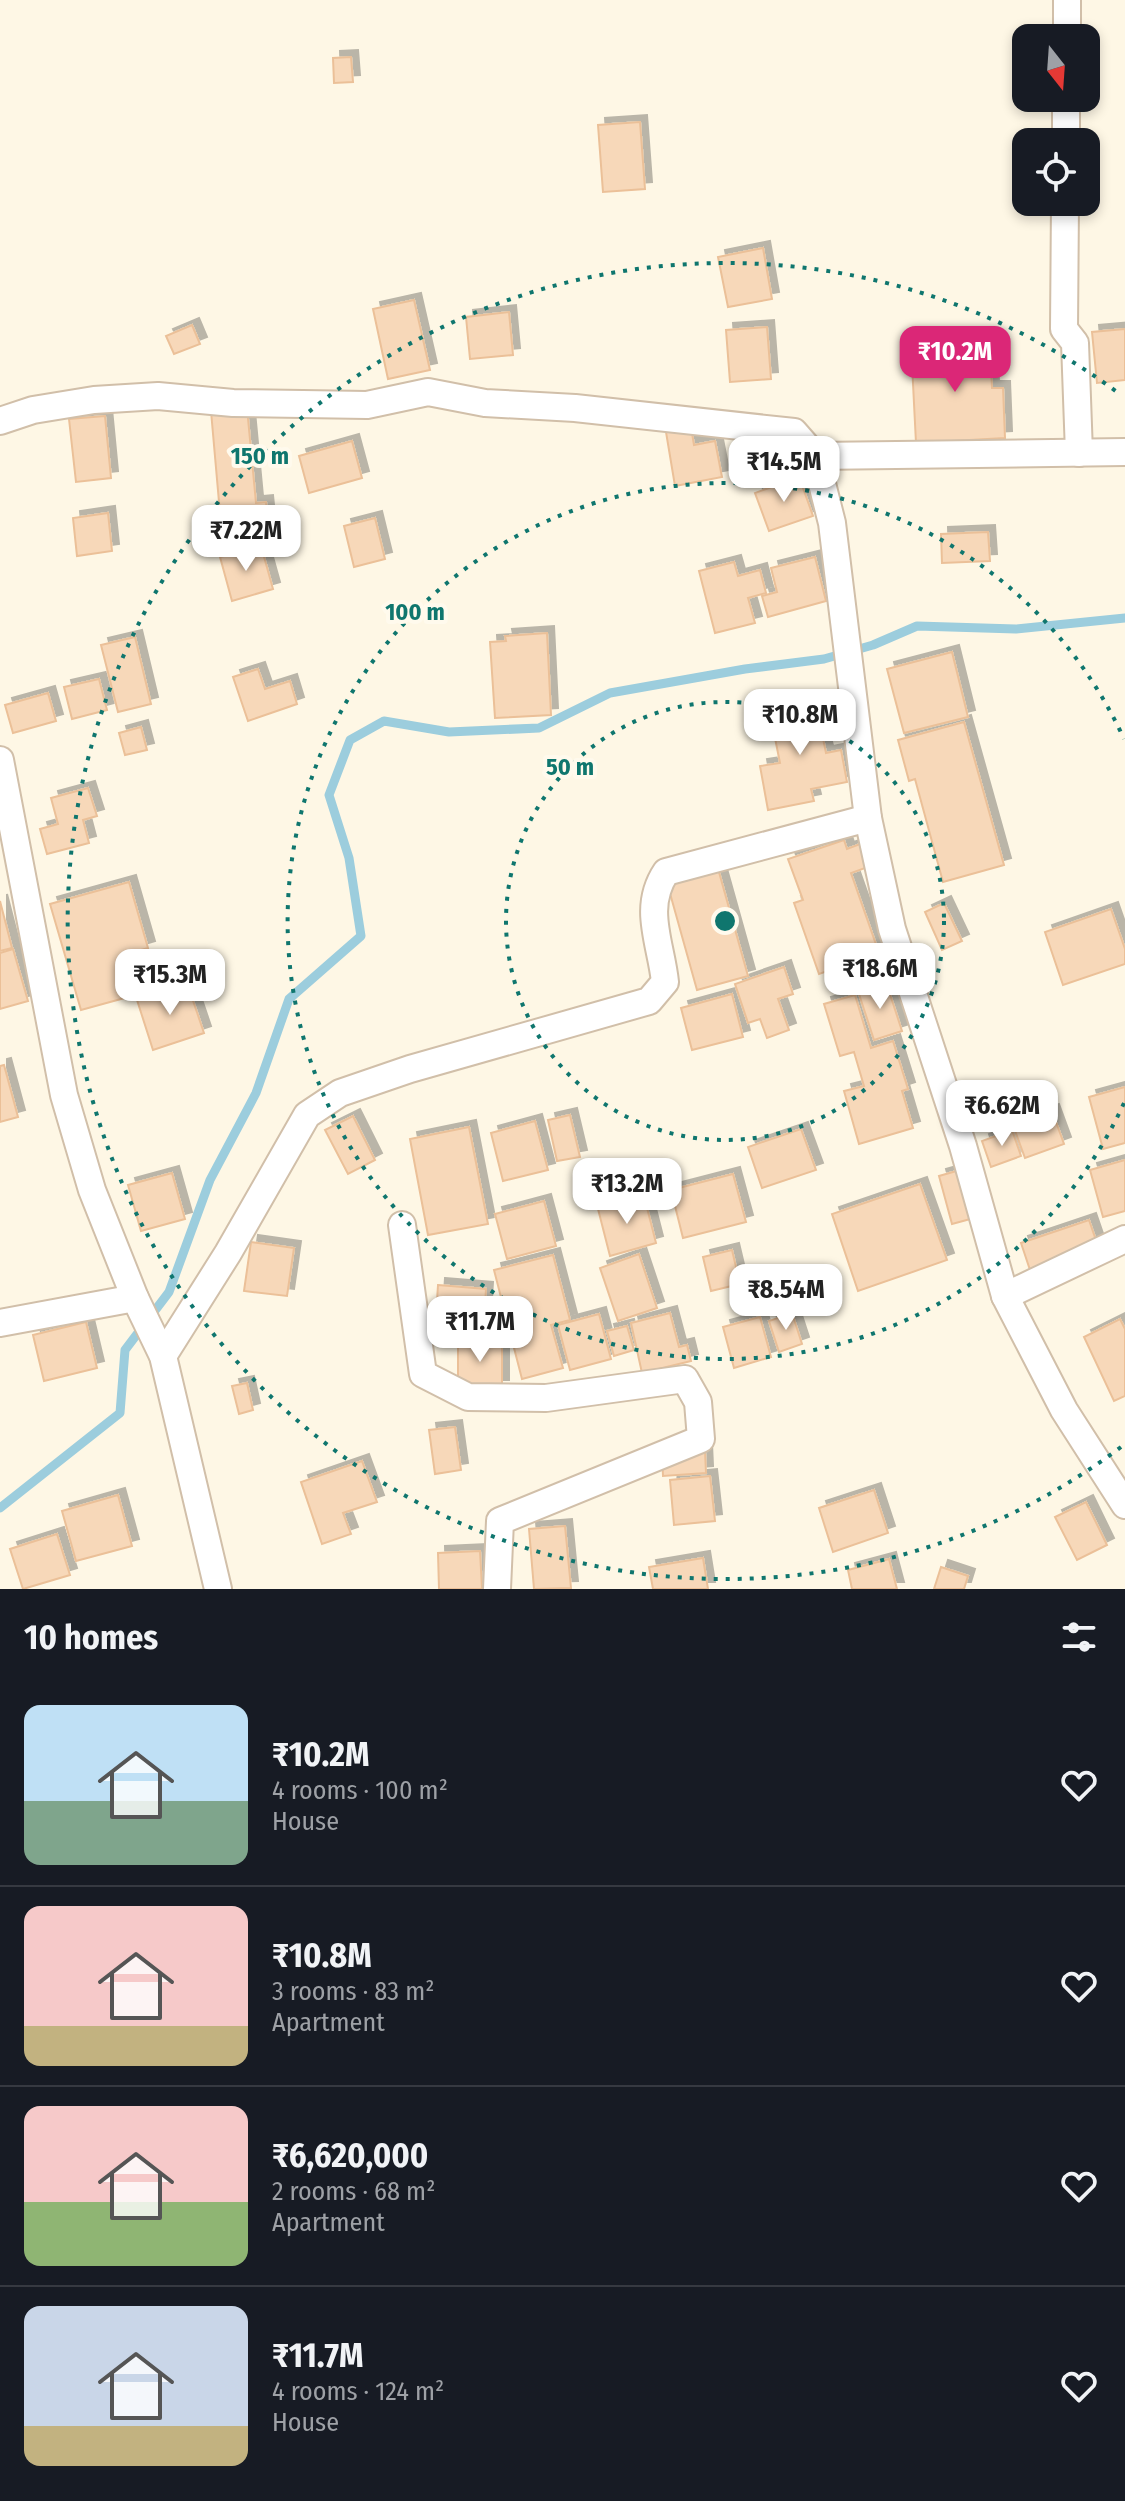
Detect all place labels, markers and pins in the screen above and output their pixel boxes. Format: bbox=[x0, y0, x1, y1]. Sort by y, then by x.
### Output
pin: ₹10.2M bbox=[890, 326, 1020, 394]
pin: ₹14.5M bbox=[719, 436, 849, 504]
pin: ₹7.22M bbox=[181, 505, 311, 573]
pin: ₹10.8M bbox=[735, 689, 865, 757]
centre of rings bbox=[711, 907, 739, 935]
pin: ₹18.6M bbox=[815, 943, 945, 1011]
pin: ₹15.3M bbox=[105, 949, 235, 1017]
pin: ₹6.62M bbox=[937, 1080, 1067, 1148]
pin: ₹13.2M bbox=[562, 1158, 692, 1226]
pin: ₹8.54M bbox=[721, 1264, 851, 1332]
pin: ₹11.7M bbox=[415, 1296, 545, 1364]

